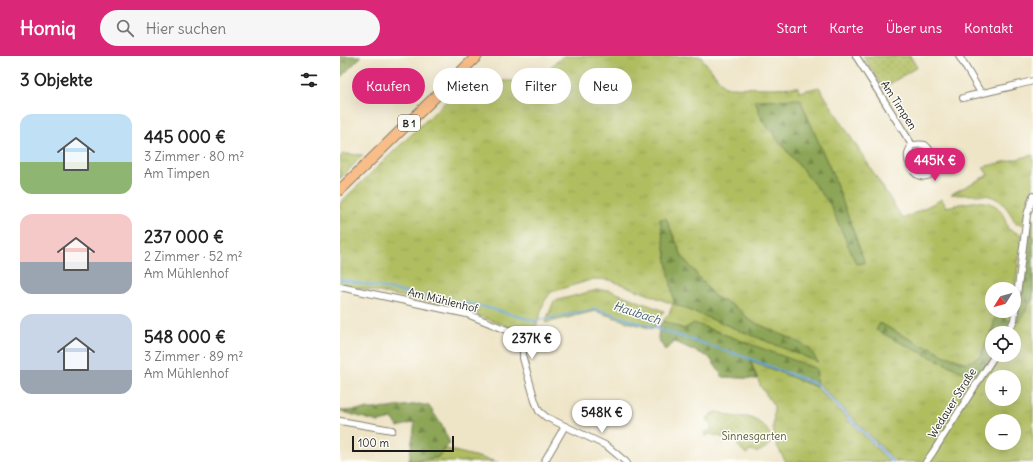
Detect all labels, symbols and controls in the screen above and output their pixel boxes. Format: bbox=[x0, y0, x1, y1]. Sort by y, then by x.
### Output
search box bbox=[100, 10, 380, 46]
text: Homiq bbox=[20, 16, 76, 40]
icon: search bbox=[114, 17, 136, 39]
text: Hier suchen bbox=[146, 19, 226, 38]
text: Start bbox=[777, 19, 807, 37]
text: Karte bbox=[829, 19, 864, 37]
text: Über uns bbox=[886, 19, 942, 37]
text: Kontakt bbox=[964, 19, 1013, 37]
chip: Kaufen bbox=[352, 68, 425, 104]
chip: Mieten bbox=[433, 68, 503, 104]
chip: Filter bbox=[511, 68, 571, 104]
chip: Neu bbox=[579, 68, 632, 104]
text: 3 Objekte bbox=[20, 69, 93, 91]
icon: filters bbox=[298, 69, 320, 91]
street label: Am Timpen bbox=[878, 78, 920, 132]
road number: B 1 bbox=[398, 115, 420, 131]
text: 445 000 € bbox=[144, 126, 226, 148]
icon: home bbox=[52, 130, 100, 178]
text: 3 Zimmer · 80 m² bbox=[144, 148, 244, 165]
pin: 445K € bbox=[902, 148, 968, 182]
text: 445K € bbox=[914, 152, 956, 169]
text: Am Timpen bbox=[144, 165, 210, 182]
text: 237 000 € bbox=[144, 226, 224, 248]
icon: home bbox=[52, 230, 100, 278]
text: 2 Zimmer · 52 m² bbox=[144, 248, 243, 265]
text: Am Mühlenhof bbox=[144, 265, 229, 282]
north arrow bbox=[985, 282, 1021, 318]
map controls bbox=[985, 282, 1021, 450]
street label: Am Mühlenhof bbox=[406, 285, 480, 316]
water label: Haubach bbox=[612, 298, 664, 328]
text: 548 000 € bbox=[144, 326, 226, 348]
pin: 237K € bbox=[499, 326, 565, 360]
button: locate bbox=[985, 326, 1021, 362]
icon: home bbox=[52, 330, 100, 378]
text: 237K € bbox=[512, 330, 552, 347]
text: 3 Zimmer · 89 m² bbox=[144, 348, 243, 365]
text: Am Mühlenhof bbox=[144, 365, 229, 382]
street label: Wedauer Straße bbox=[925, 365, 979, 441]
button: + bbox=[985, 370, 1021, 406]
pin: 548K € bbox=[569, 400, 635, 434]
text: 548K € bbox=[581, 404, 623, 421]
button: − bbox=[985, 414, 1021, 450]
park label: Sinnesgarten bbox=[721, 429, 787, 443]
scale bar bbox=[352, 434, 454, 453]
text: 100 m bbox=[358, 436, 389, 450]

